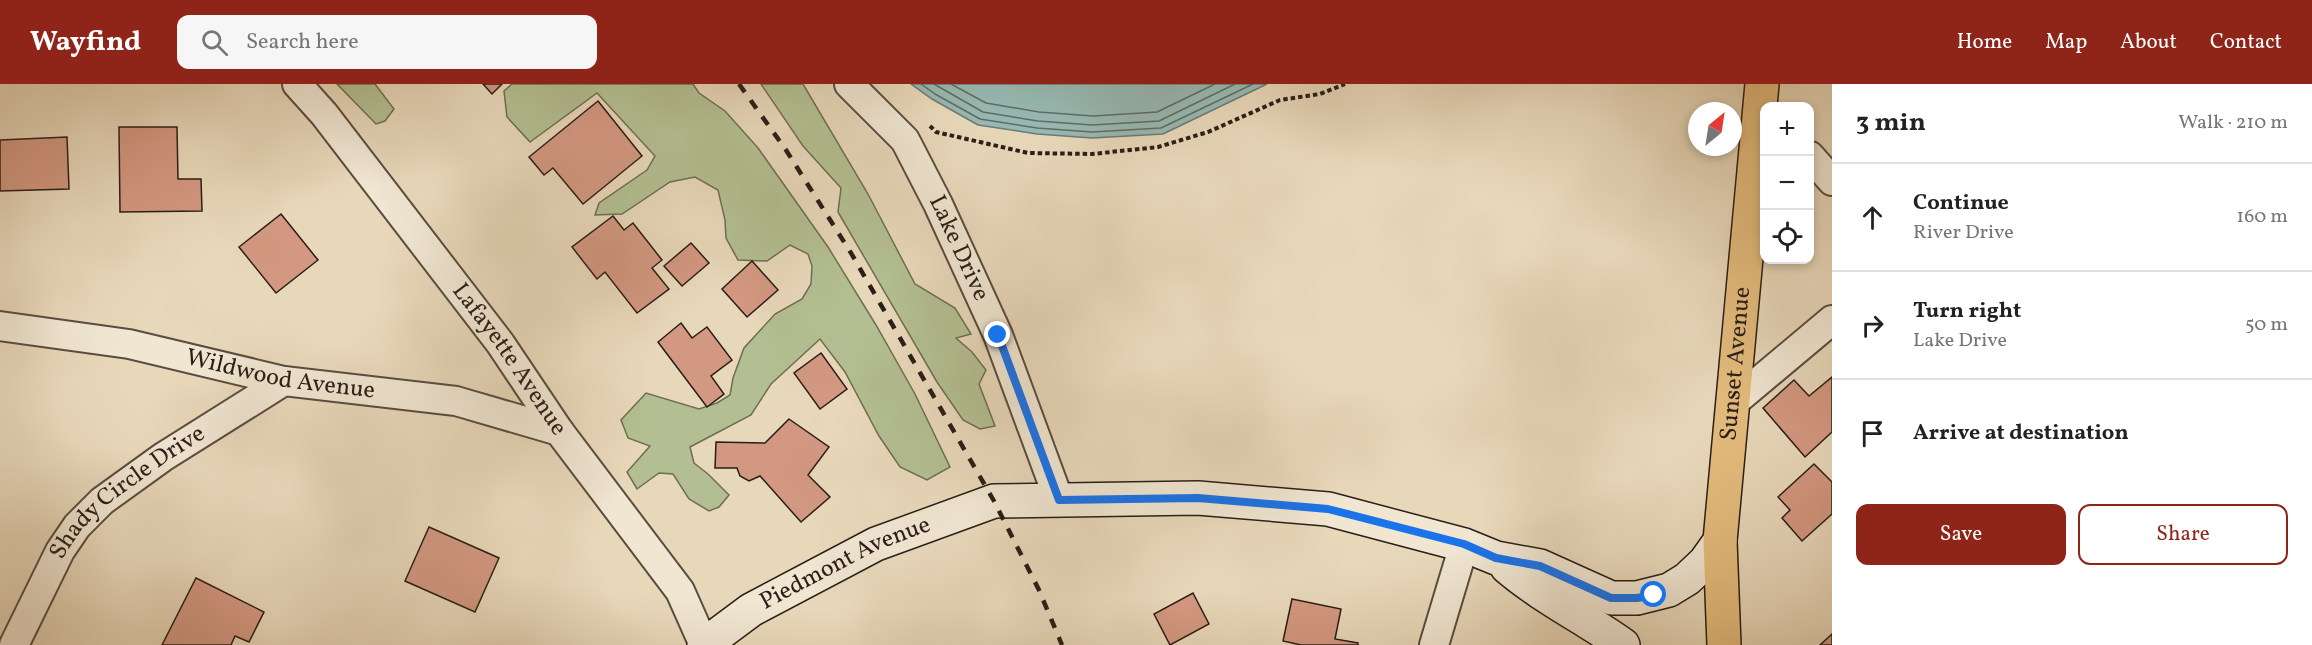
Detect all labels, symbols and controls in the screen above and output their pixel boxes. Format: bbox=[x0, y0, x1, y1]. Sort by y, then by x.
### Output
search box bbox=[177, 15, 597, 69]
text: Wayfind bbox=[30, 23, 141, 62]
icon: search bbox=[198, 26, 231, 59]
text: Search here bbox=[246, 27, 359, 58]
text: Home bbox=[1957, 28, 2012, 57]
text: Map bbox=[2045, 28, 2087, 57]
text: About bbox=[2120, 28, 2177, 57]
text: Contact bbox=[2210, 28, 2282, 57]
north arrow bbox=[1688, 102, 1742, 156]
map controls bbox=[1760, 102, 1814, 264]
button: + bbox=[1760, 102, 1814, 156]
text: 3 min bbox=[1856, 105, 1926, 141]
text: Walk · 210 m bbox=[2178, 109, 2288, 137]
button: − bbox=[1760, 156, 1814, 210]
text: Continue bbox=[1913, 188, 2009, 219]
street label: Lake Drive bbox=[919, 189, 997, 307]
icon: ahead bbox=[1856, 201, 1889, 234]
text: 160 m bbox=[2236, 203, 2288, 231]
button: locate bbox=[1760, 210, 1814, 264]
text: River Drive bbox=[1913, 219, 2014, 247]
street label: Lafayette Avenue bbox=[443, 276, 575, 443]
street label: Sunset Avenue bbox=[1712, 285, 1760, 442]
text: Turn right bbox=[1913, 296, 2021, 327]
icon: right bbox=[1856, 309, 1889, 342]
text: 50 m bbox=[2245, 311, 2288, 339]
route end bbox=[984, 321, 1010, 347]
text: Lake Drive bbox=[1913, 327, 2007, 355]
street label: Wildwood Avenue bbox=[182, 341, 377, 408]
street label: Shady Circle Drive bbox=[42, 417, 212, 565]
icon: arrive bbox=[1856, 417, 1889, 450]
text: Arrive at destination bbox=[1913, 418, 2129, 449]
button: Save bbox=[1856, 504, 2066, 565]
button: Share bbox=[2078, 504, 2288, 565]
street label: Piedmont Avenue bbox=[754, 508, 936, 619]
route start bbox=[1640, 581, 1666, 607]

